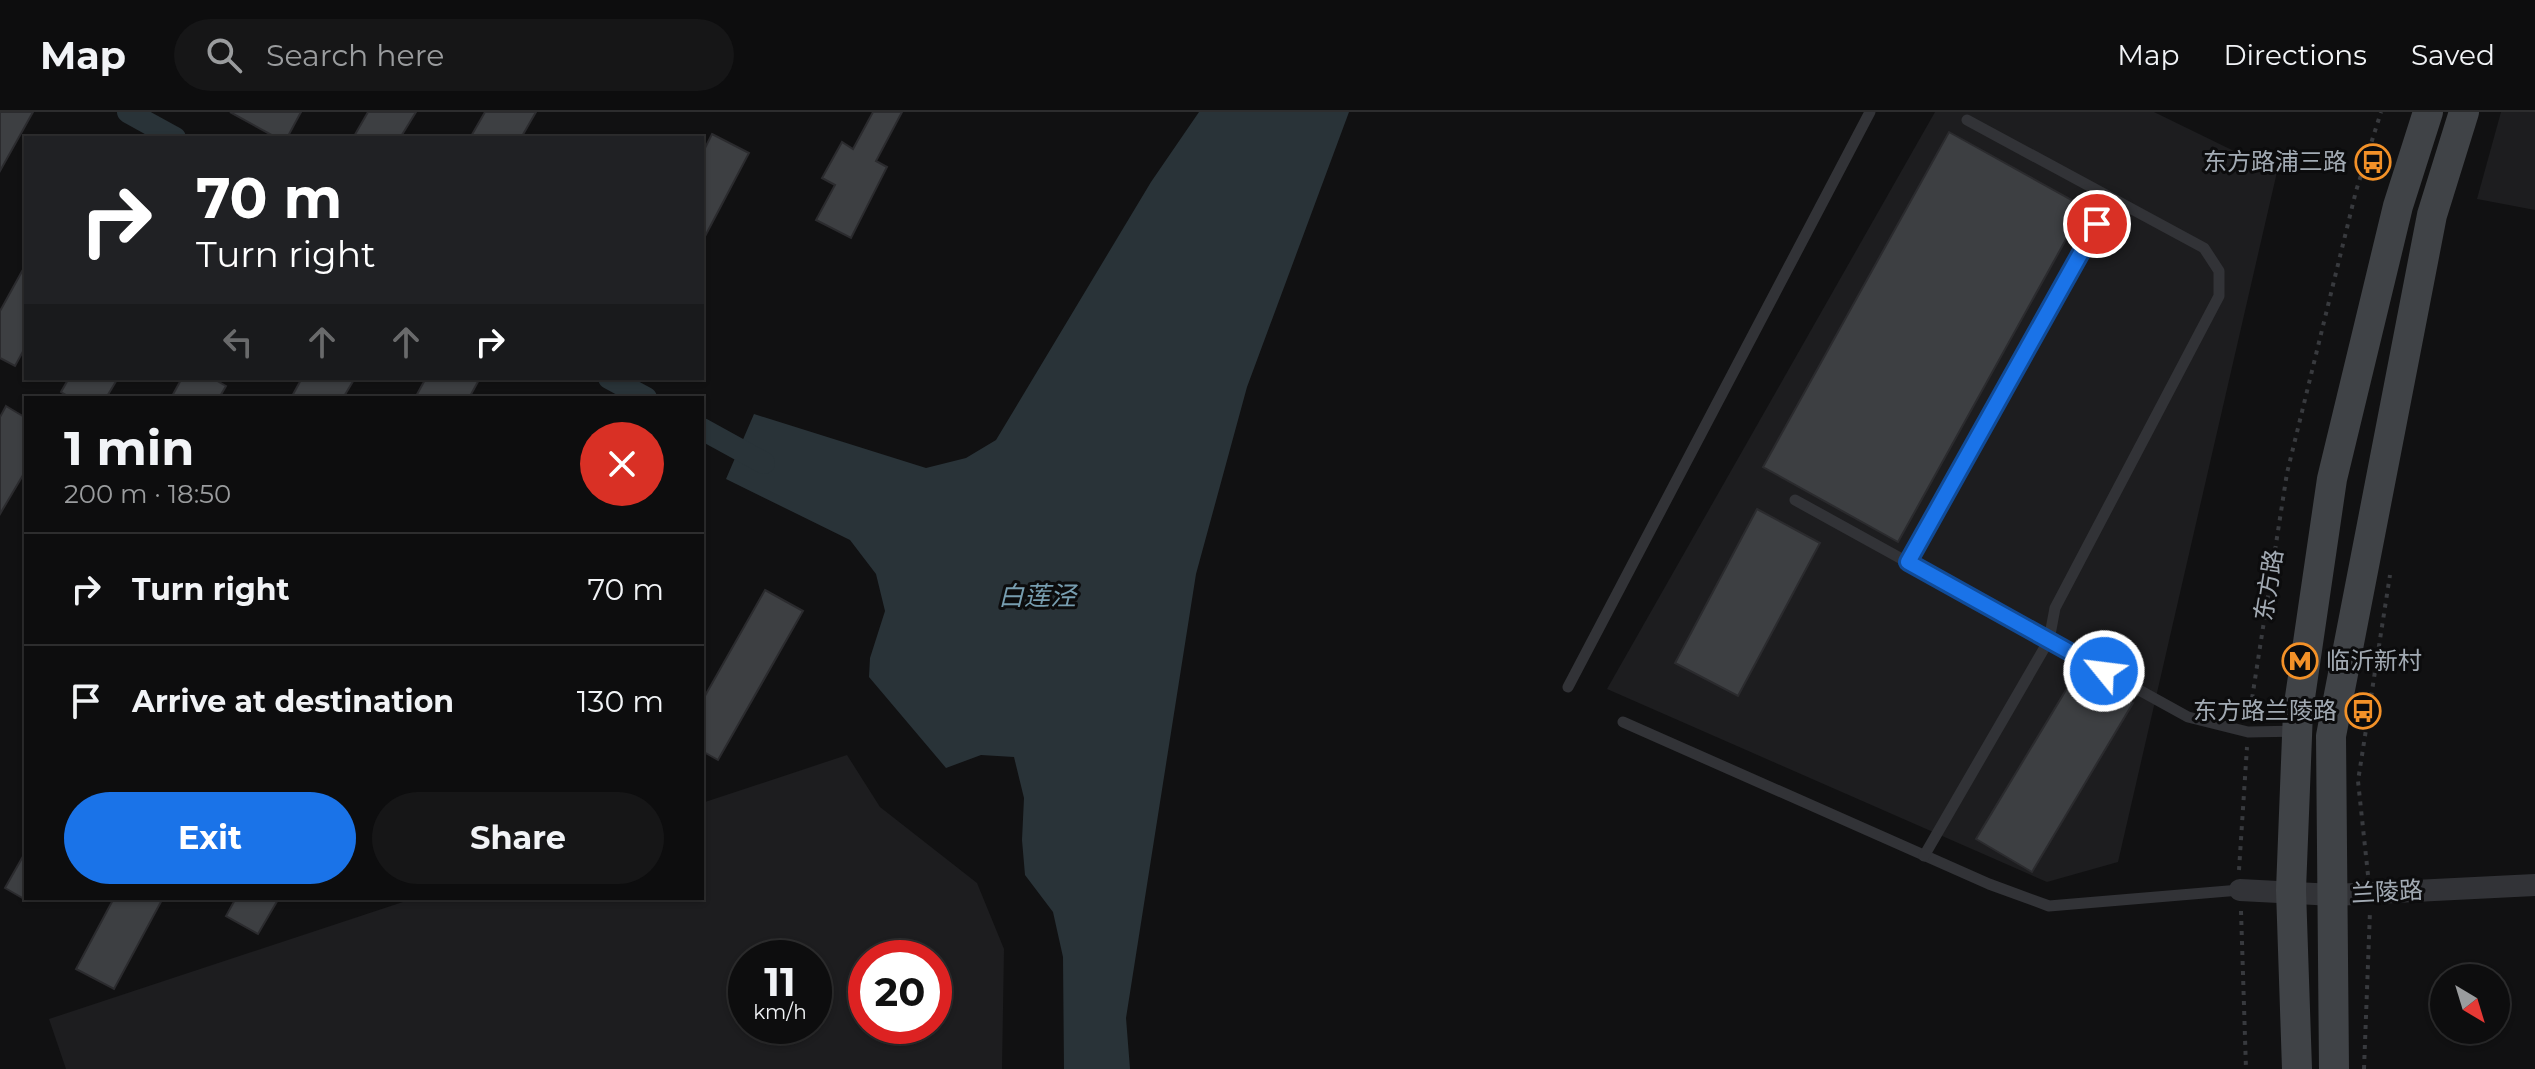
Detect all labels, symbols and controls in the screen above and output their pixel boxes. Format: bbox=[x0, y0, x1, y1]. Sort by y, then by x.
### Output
search box bbox=[174, 19, 734, 91]
text: Map bbox=[40, 32, 126, 79]
icon: search bbox=[202, 33, 246, 77]
text: Search here bbox=[266, 37, 444, 74]
text: Map bbox=[2117, 38, 2179, 72]
text: Directions bbox=[2223, 38, 2367, 72]
text: Saved bbox=[2411, 38, 2495, 72]
bus stop icon: 东方路浦三路 bbox=[2354, 143, 2392, 181]
place label: 东方路浦三路 bbox=[2203, 147, 2347, 176]
text: 70 m bbox=[196, 164, 342, 232]
icon: right bbox=[64, 168, 168, 272]
pin bbox=[2063, 190, 2131, 258]
icon: arrive bbox=[2075, 202, 2119, 246]
text: Turn right bbox=[196, 232, 376, 276]
icon: left bbox=[216, 320, 260, 364]
icon: ahead bbox=[300, 320, 344, 364]
icon: ahead bbox=[384, 320, 428, 364]
icon: right bbox=[468, 320, 512, 364]
text: 1 min bbox=[64, 419, 194, 477]
button: close bbox=[580, 422, 664, 506]
text: 200 m · 18:50 bbox=[64, 478, 231, 510]
street label: 东方路 bbox=[2249, 547, 2288, 623]
icon: right bbox=[64, 567, 108, 611]
text: Turn right bbox=[132, 571, 289, 608]
text: 70 m bbox=[587, 571, 664, 608]
water label: 白莲泾 bbox=[998, 580, 1079, 612]
position arrow bbox=[2062, 629, 2146, 713]
metro station icon: 临沂新村 bbox=[2281, 642, 2319, 680]
place label: 临沂新村 bbox=[2326, 646, 2422, 675]
icon: arrive bbox=[64, 679, 108, 723]
text: Arrive at destination bbox=[132, 683, 454, 720]
text: 130 m bbox=[577, 683, 664, 720]
bus stop icon: 东方路兰陵路 bbox=[2344, 692, 2382, 730]
place label: 东方路兰陵路 bbox=[2193, 696, 2337, 725]
button: Exit bbox=[64, 792, 356, 884]
button: Share bbox=[372, 792, 664, 884]
street label: 兰陵路 bbox=[2350, 875, 2424, 908]
speed limit sign: 20 bbox=[848, 940, 952, 1044]
text: 11 bbox=[764, 957, 796, 1006]
north arrow bbox=[2430, 964, 2510, 1044]
map controls bbox=[2430, 964, 2510, 1044]
text: km/h bbox=[753, 1000, 807, 1024]

